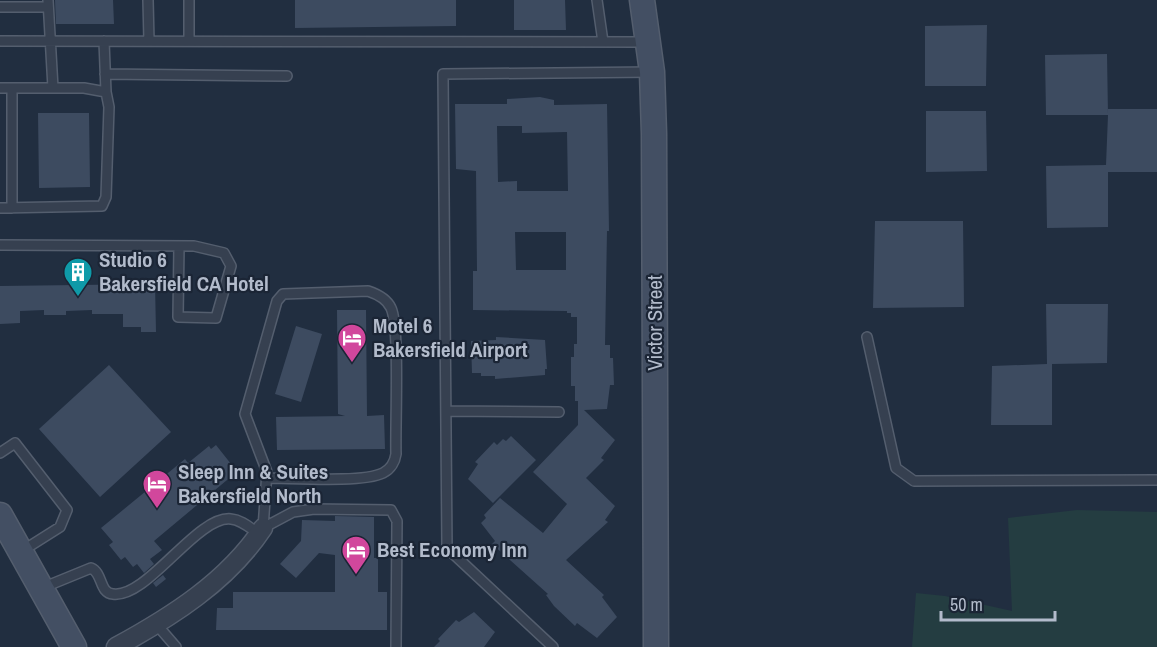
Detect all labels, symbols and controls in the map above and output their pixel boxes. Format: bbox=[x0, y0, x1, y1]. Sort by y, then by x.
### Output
place label: Studio 6 Bakersfield CA Hotel bbox=[99, 245, 269, 298]
building icon: Studio 6 Bakersfield CA Hotel bbox=[62, 256, 94, 298]
street label: Victor Street bbox=[640, 275, 669, 371]
place label: Motel 6 Bakersfield Airport bbox=[373, 311, 528, 364]
hotel icon: Motel 6 Bakersfield Airport bbox=[336, 322, 368, 364]
place label: Sleep Inn & Suites Bakersfield North bbox=[178, 457, 328, 510]
hotel icon: Sleep Inn & Suites Bakersfield North bbox=[141, 468, 173, 510]
hotel icon: Best Economy Inn bbox=[340, 534, 372, 576]
place label: Best Economy Inn bbox=[377, 535, 527, 564]
scale bar bbox=[941, 584, 1055, 622]
text: 50 m bbox=[950, 592, 983, 617]

